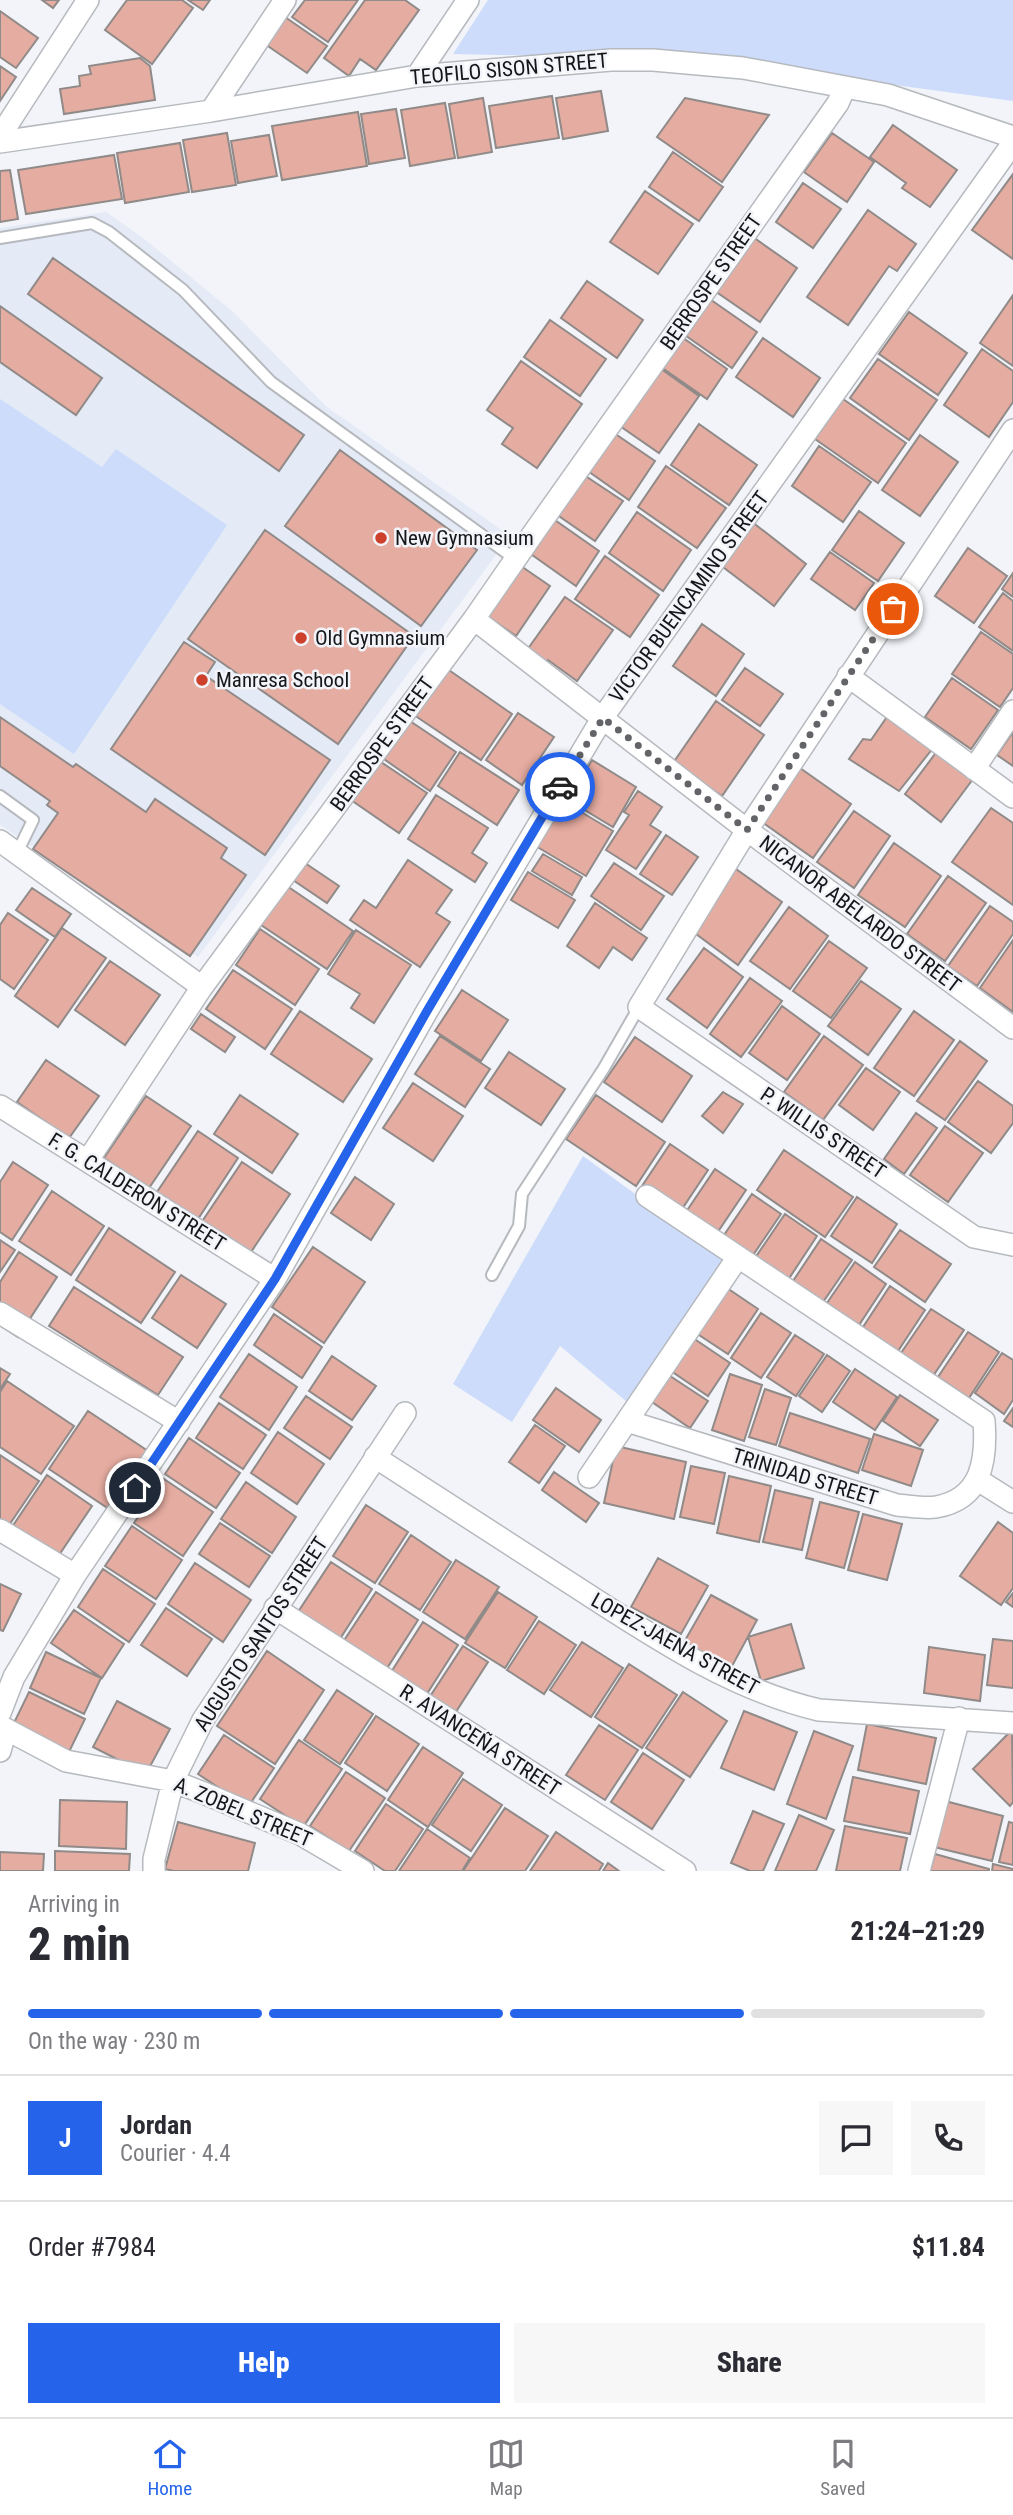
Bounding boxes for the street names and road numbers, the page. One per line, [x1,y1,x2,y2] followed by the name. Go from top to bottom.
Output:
[409,48,609,90] street label: TEOFILO SISON STREET
[655,210,767,354] street label: BERROSPE STREET
[604,487,774,707] street label: VICTOR BUENCAMINO STREET
[325,672,439,816] street label: BERROSPE STREET
[755,830,965,998] street label: NICANOR ABELARDO STREET
[756,1082,890,1184] street label: P. WILLIS STREET
[44,1128,230,1256] street label: F. G. CALDERON STREET
[729,1443,881,1511] street label: TRINIDAD STREET
[189,1532,333,1736] street label: AUGUSTO SANTOS STREET
[587,1588,763,1700] street label: LOPEZ-JAENA STREET
[395,1679,565,1801] street label: R. AVANCEÑA STREET
[170,1772,316,1852] street label: A. ZOBEL STREET

